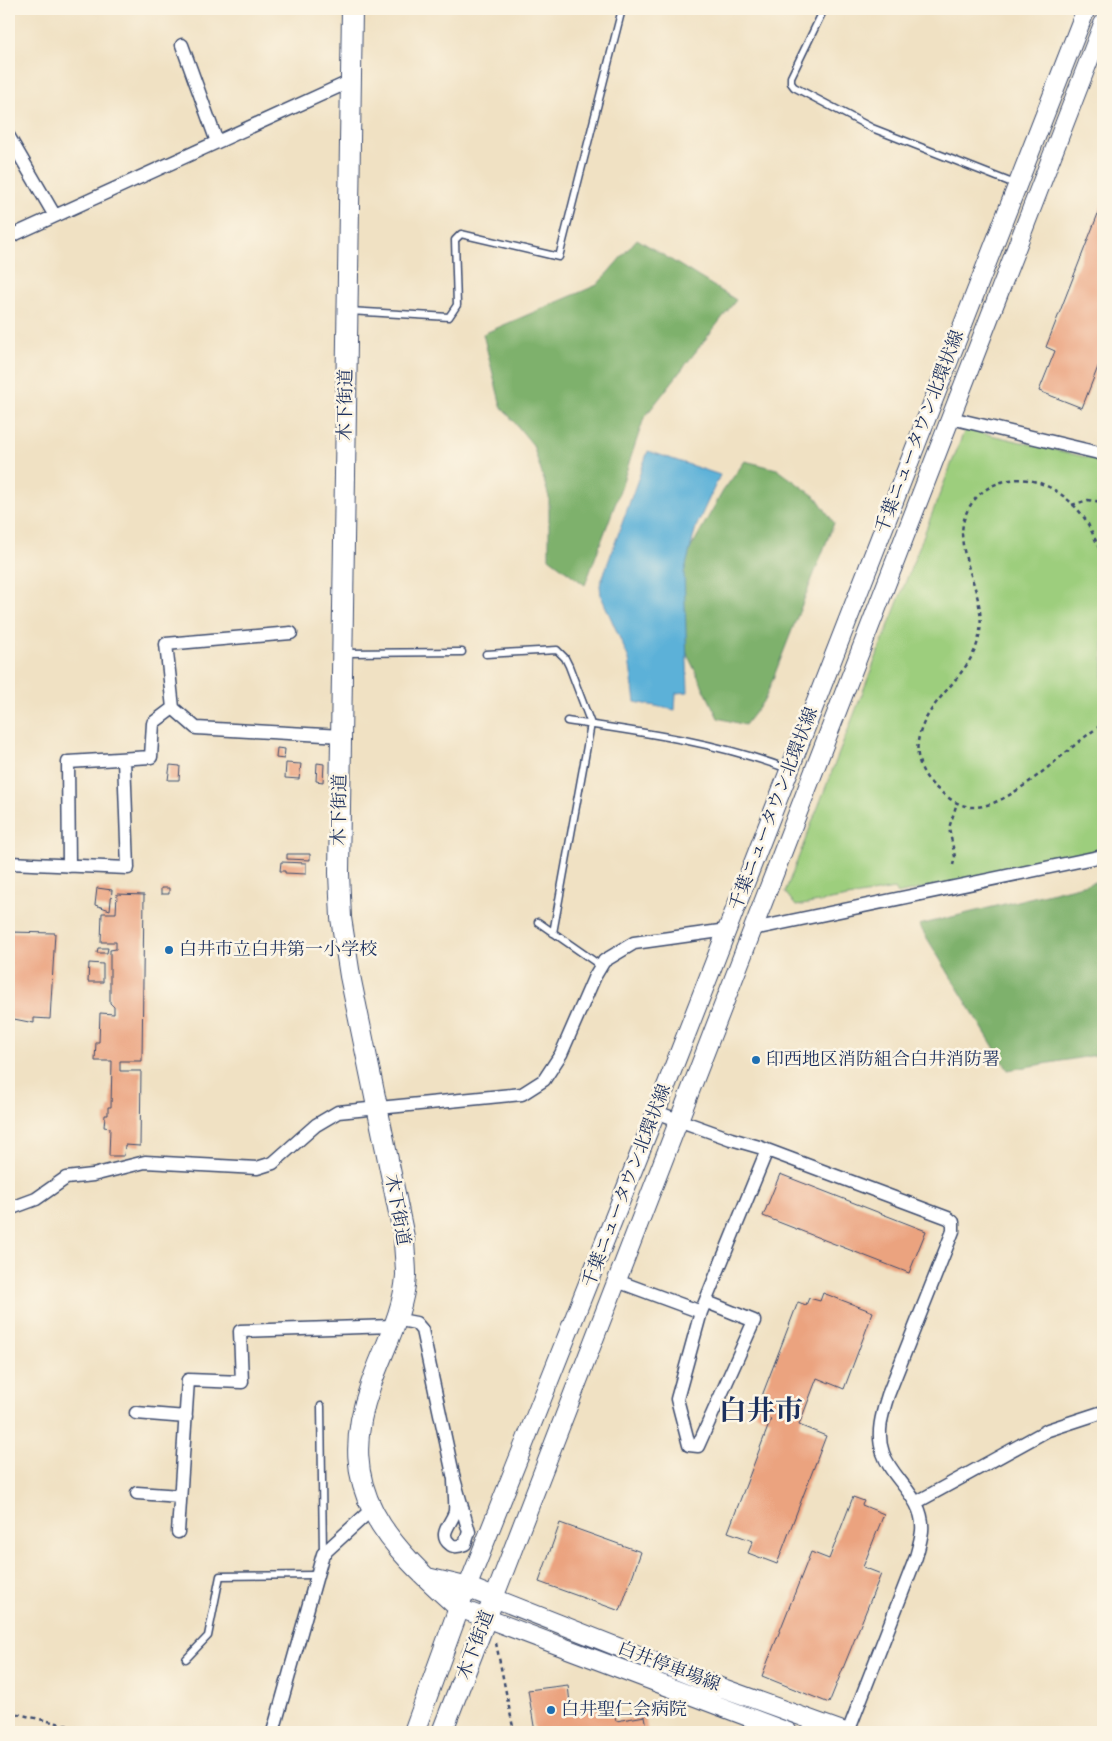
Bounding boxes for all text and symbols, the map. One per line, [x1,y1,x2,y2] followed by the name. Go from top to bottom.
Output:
[871,327,967,536] street label: 千葉ニュータウン北環状線
[334,369,356,441] street label: 木下街道
[725,704,821,913] street label: 千葉ニュータウン北環状線
[328,774,350,846] street label: 木下街道
[179,939,377,959] place label: 白井市立白井第一小学校
[163,944,175,956] marker: 白井市立白井第一小学校
[766,1049,1000,1069] place label: 印西地区消防組合白井消防署
[750,1054,762,1066] marker: 印西地区消防組合白井消防署
[578,1081,674,1290] street label: 千葉ニュータウン北環状線
[382,1173,414,1247] street label: 木下街道
[719,1396,803,1427] district label: 白井市
[453,1607,497,1682] street label: 木下街道
[615,1637,723,1695] street label: 白井停車場線
[561,1699,687,1719] place label: 白井聖仁会病院
[545,1704,557,1716] marker: 白井聖仁会病院

